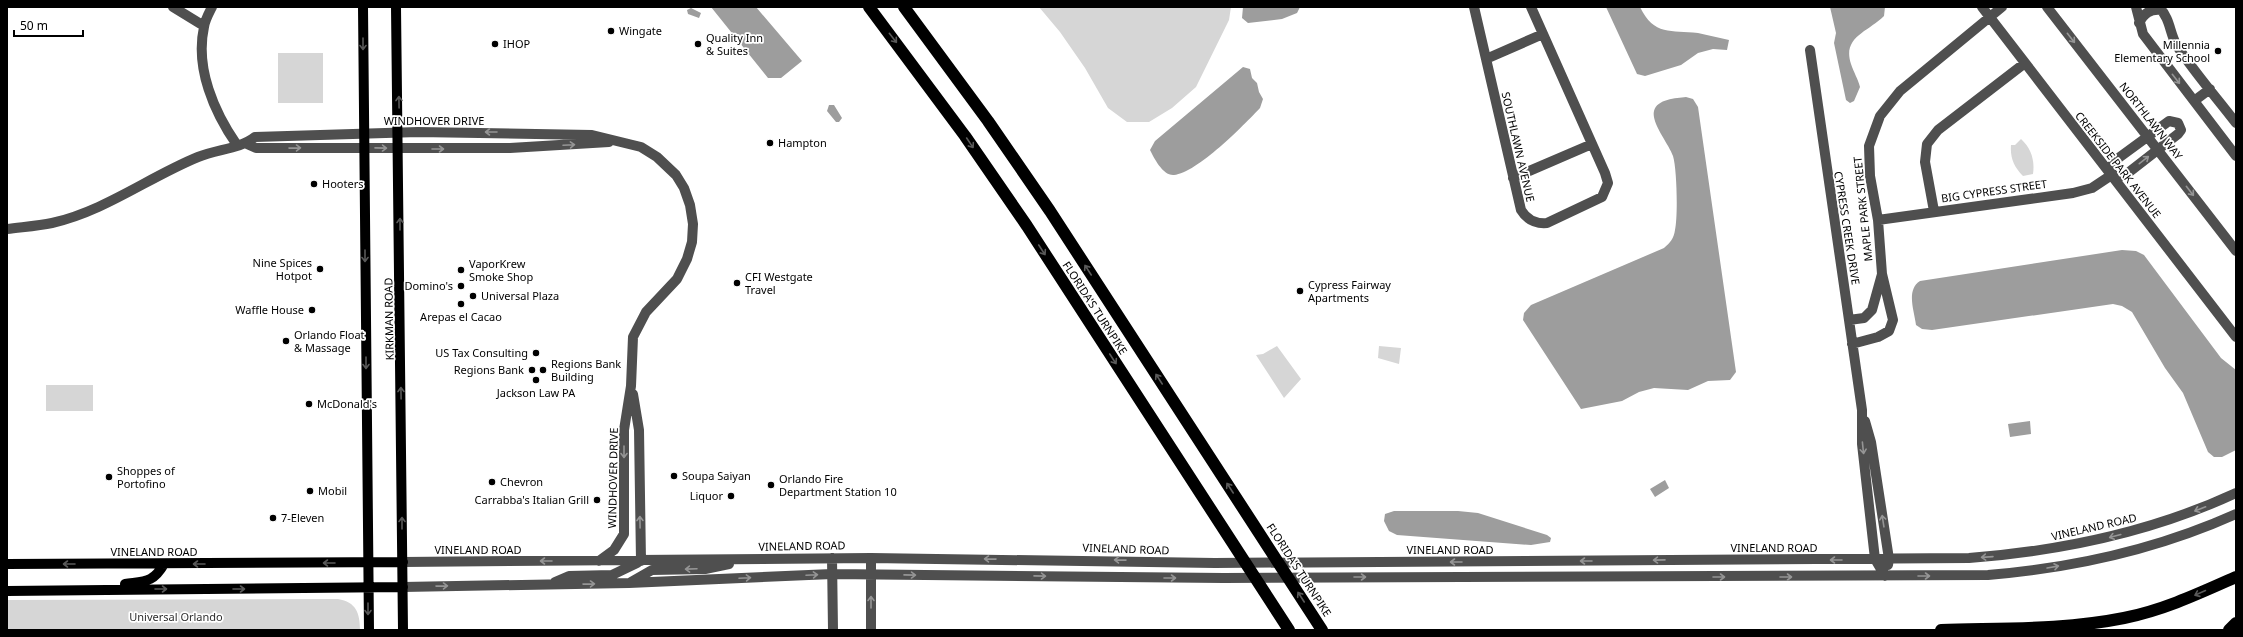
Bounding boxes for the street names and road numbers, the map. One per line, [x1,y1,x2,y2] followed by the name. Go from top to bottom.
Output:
[2116,79,2187,163] street label: NORTHLAWN WAY
[1499,90,1538,203] street label: SOUTHLAWN AVENUE
[2072,108,2165,221] street label: CREEKSIDE PARK AVENUE
[384,113,484,128] street label: WINDHOVER DRIVE
[1850,156,1875,262] street label: MAPLE PARK STREET
[1831,170,1864,286] street label: CYPRESS CREEK DRIVE
[1940,176,2048,205] street label: BIG CYPRESS STREET
[1060,258,1131,357] street label: FLORIDA'S TURNPIKE
[380,278,397,360] street label: KIRKMAN ROAD
[604,428,621,528] street label: WINDHOVER DRIVE
[2050,509,2138,544] street label: VINELAND ROAD
[1264,520,1335,619] street label: FLORIDA'S TURNPIKE
[758,537,846,554] street label: VINELAND ROAD
[1082,539,1170,558] street label: VINELAND ROAD
[1730,540,1818,555] street label: VINELAND ROAD
[434,542,522,557] street label: VINELAND ROAD
[1406,542,1494,557] street label: VINELAND ROAD
[110,544,198,559] street label: VINELAND ROAD

